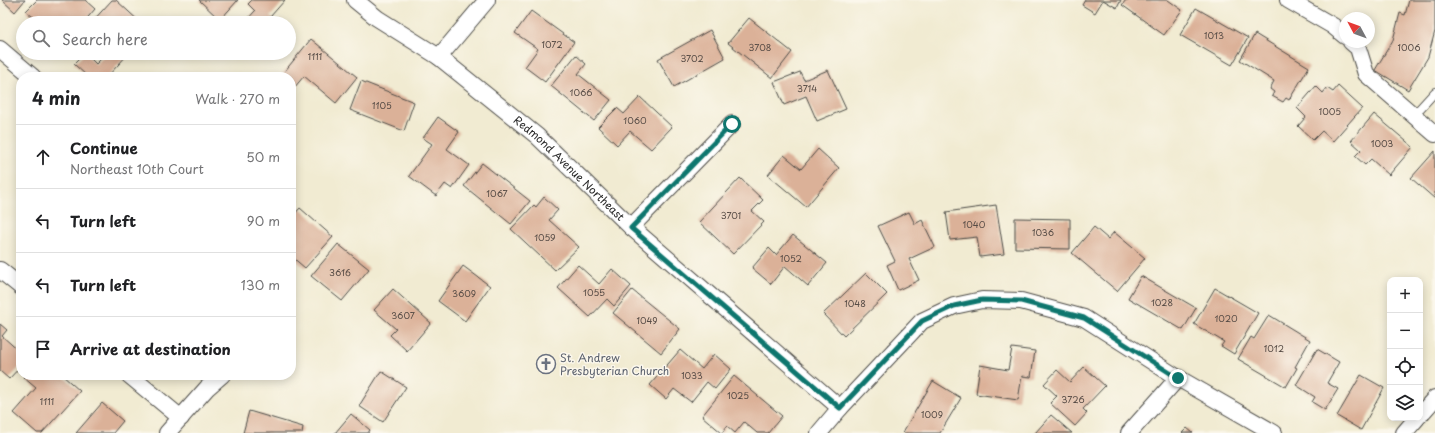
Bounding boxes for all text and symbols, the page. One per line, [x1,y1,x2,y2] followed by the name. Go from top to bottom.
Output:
[1339,12,1375,48] north arrow
[16,16,296,60] search box
[30,27,52,49] icon: search
[62,27,148,50] text: Search here
[1204,28,1224,42] house number: 1013
[541,37,563,51] house number: 1072
[749,40,771,54] house number: 3708
[1398,40,1420,54] house number: 1006
[308,49,322,63] house number: 1111
[680,51,704,65] house number: 3702
[797,81,817,95] house number: 3714
[32,85,80,111] text: 4 min
[570,85,592,99] house number: 1066
[195,89,280,108] text: Walk · 270 m
[372,98,392,112] house number: 1105
[1319,104,1341,118] house number: 1005
[510,111,629,225] street label: Redmond Avenue Northeast
[623,113,647,127] house number: 1060
[723,115,741,133] route start
[70,136,138,159] text: Continue
[1371,136,1393,150] house number: 1003
[32,146,54,168] icon: ahead
[246,147,280,166] text: 50 m
[70,159,204,178] text: Northeast 10th Court
[486,186,508,200] house number: 1067
[721,208,741,222] house number: 3701
[70,209,136,232] text: Turn left
[32,210,54,232] icon: left
[247,211,280,230] text: 90 m
[963,217,986,231] house number: 1040
[1032,225,1054,239] house number: 1036
[534,230,556,244] house number: 1059
[780,251,802,265] house number: 1052
[329,265,351,279] house number: 3616
[70,273,136,296] text: Turn left
[32,274,54,296] icon: left
[241,275,280,294] text: 130 m
[1387,277,1423,421] map controls
[1387,277,1423,313] button: +
[583,285,605,299] house number: 1055
[452,286,476,300] house number: 3609
[1151,295,1173,309] house number: 1028
[844,296,866,310] house number: 1048
[391,308,415,322] house number: 3607
[1214,311,1238,325] house number: 1020
[636,313,658,327] house number: 1049
[1387,313,1423,349] button: −
[70,337,231,360] text: Arrive at destination
[32,338,54,360] icon: arrive
[1264,341,1284,355] house number: 1012
[560,349,669,379] place label: St. Andrew Presbyterian Church
[1387,349,1423,385] button: locate
[535,353,557,375] church icon: St. Andrew Presbyterian Church
[681,368,703,382] house number: 1033
[1169,369,1187,387] route end
[1387,385,1423,421] button: layers
[727,388,749,402] house number: 1025
[1061,392,1085,406] house number: 3726
[40,394,54,408] house number: 1111
[921,407,943,421] house number: 1009

